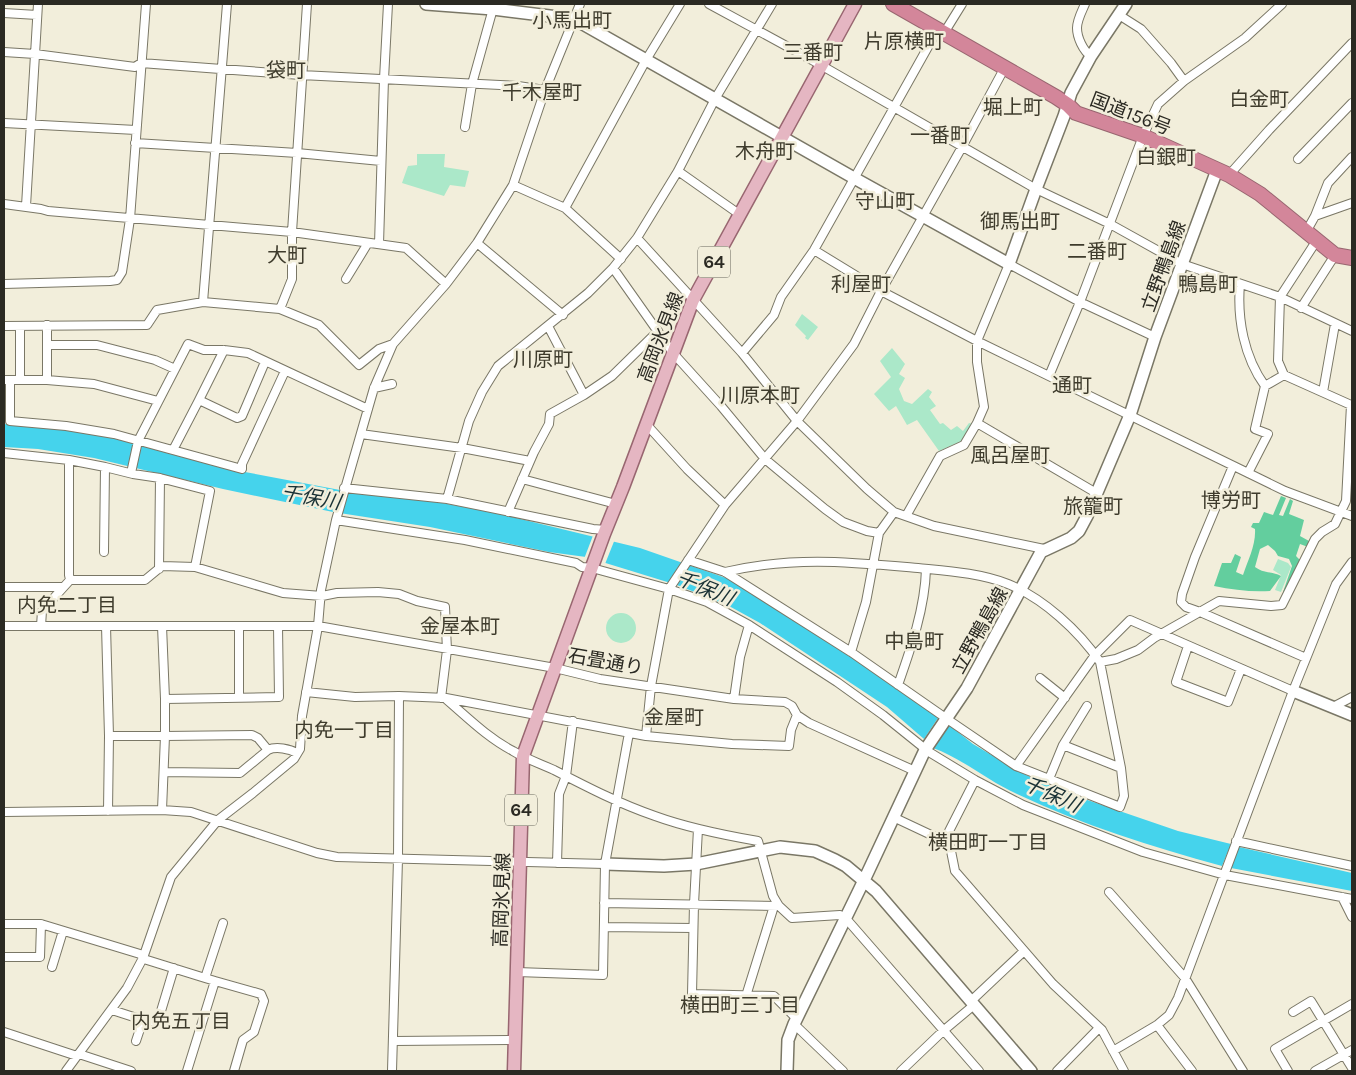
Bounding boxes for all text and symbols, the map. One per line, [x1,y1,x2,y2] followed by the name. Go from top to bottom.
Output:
[532,9,612,32] district label: 小馬出町
[864,30,944,53] district label: 片原横町
[783,41,843,64] district label: 三番町
[266,59,306,82] district label: 袋町
[502,81,582,104] district label: 千木屋町
[1087,88,1174,139] street label: 国道156号
[1229,88,1289,111] district label: 白金町
[983,96,1043,119] district label: 堀上町
[910,124,970,147] district label: 一番町
[735,140,795,163] district label: 木舟町
[1136,146,1196,169] district label: 白銀町
[855,190,915,213] district label: 守山町
[980,210,1060,233] district label: 御馬出町
[1137,218,1191,315] street label: 立野鴨島線
[1067,240,1127,263] district label: 二番町
[267,244,307,267] district label: 大町
[698,246,730,278] road number: 64
[831,273,891,296] district label: 利屋町
[1178,273,1238,296] district label: 鴨島町
[634,289,688,386] street label: 高岡氷見線
[513,348,573,371] district label: 川原町
[1052,374,1092,397] district label: 通町
[720,384,800,407] district label: 川原本町
[970,444,1050,467] district label: 風呂屋町
[279,481,344,514] water label: 千保川
[1201,489,1261,512] district label: 博労町
[1063,495,1123,518] district label: 旅籠町
[673,567,739,611] water label: 千保川
[947,584,1013,677] street label: 立野鴨島線
[17,594,117,617] district label: 内免二丁目
[420,615,500,638] district label: 金屋本町
[884,630,944,653] district label: 中島町
[566,645,645,679] street label: 石畳通り
[644,706,704,729] district label: 金屋町
[294,719,394,742] district label: 内免一丁目
[1020,772,1086,818] water label: 千保川
[505,794,537,826] road number: 64
[928,831,1048,854] district label: 横田町一丁目
[489,852,515,948] street label: 高岡氷見線
[680,994,800,1017] district label: 横田町三丁目
[131,1010,231,1033] district label: 内免五丁目

